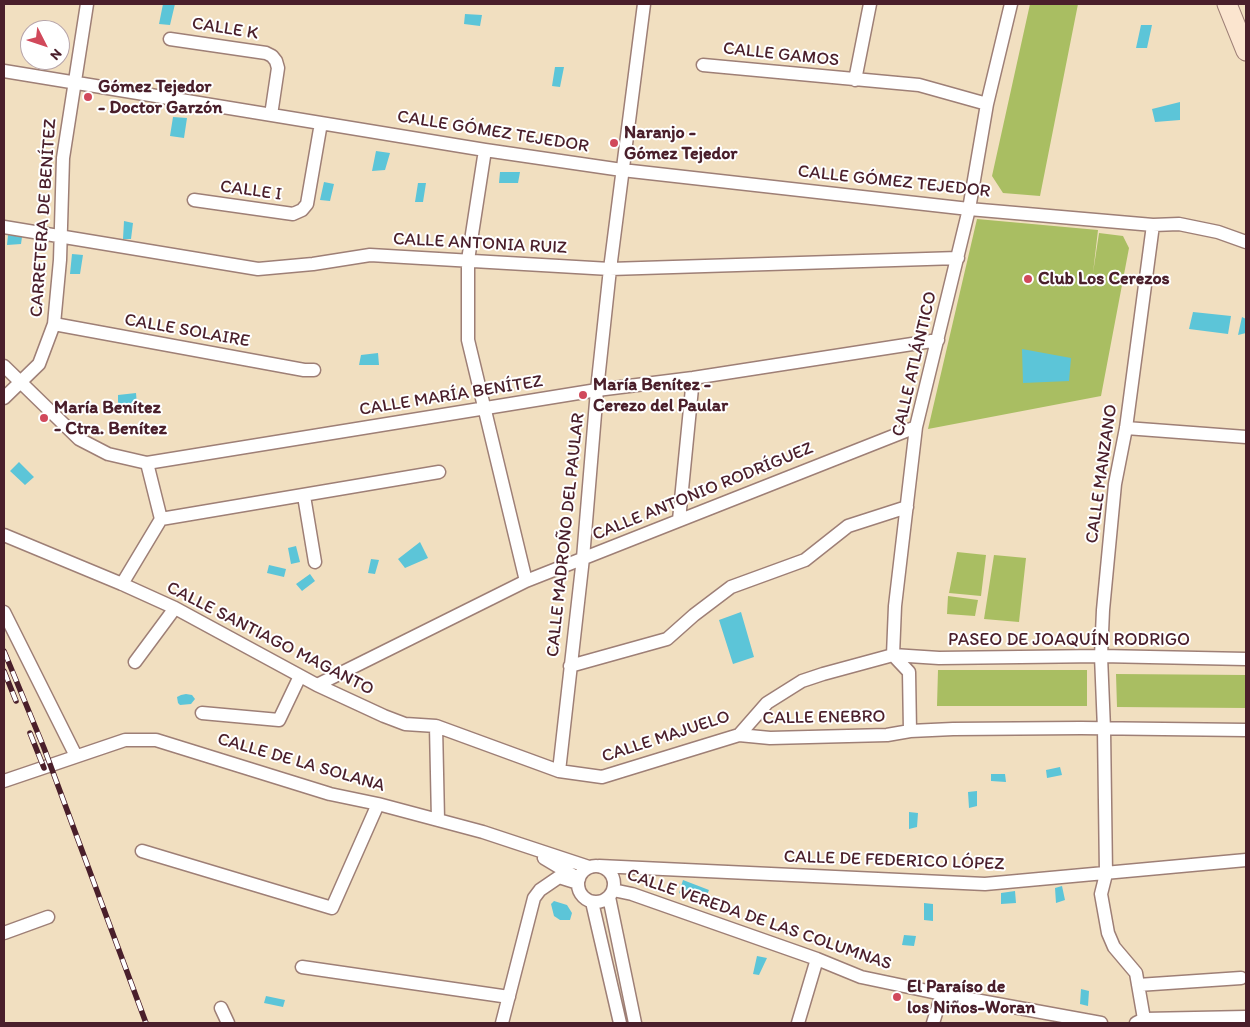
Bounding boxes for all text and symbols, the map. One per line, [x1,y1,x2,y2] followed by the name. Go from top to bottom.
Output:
[190,13,260,45] street label: CALLE K
[20,20,70,70] north arrow
[722,38,840,72] street label: CALLE GAMOS
[46,45,65,64] text: N
[98,76,222,118] place label: Gómez Tejedor - Doctor Garzón
[82,91,94,103] marker: Gómez Tejedor - Doctor Garzón
[396,106,590,158] street label: CALLE GÓMEZ TEJEDOR
[26,118,62,318] street label: CARRETERA DE BENÍTEZ
[624,122,737,164] place label: Naranjo - Gómez Tejedor
[608,137,620,149] marker: Naranjo - Gómez Tejedor
[796,161,992,203] street label: CALLE GÓMEZ TEJEDOR
[219,176,283,206] street label: CALLE I
[392,229,568,259] street label: CALLE ANTONIA RUIZ
[1038,268,1170,290] place label: Club Los Cerezos
[1022,273,1034,285] marker: Club Los Cerezos
[888,289,942,439] street label: CALLE ATLÁNTICO
[123,309,251,353] street label: CALLE SOLAIRE
[358,371,544,421] street label: CALLE MARÍA BENÍTEZ
[593,374,728,416] place label: María Benítez - Cerezo del Paular
[577,389,589,401] marker: María Benítez - Cerezo del Paular
[54,397,167,439] place label: María Benítez - Ctra. Benítez
[1082,403,1122,545] street label: CALLE MANZANO
[38,412,50,424] marker: María Benítez - Ctra. Benítez
[542,412,590,658] street label: CALLE MADROÑO DEL PAULAR
[590,438,816,546] street label: CALLE ANTONIO RODRÍGUEZ
[163,577,377,701] street label: CALLE SANTIAGO MAGANTO
[948,629,1190,651] street label: PASEO DE JOAQUÍN RODRIGO
[599,706,733,768] street label: CALLE MAJUELO
[762,706,886,730] street label: CALLE ENEBRO
[215,729,387,797] street label: CALLE DE LA SOLANA
[783,846,1005,876] street label: CALLE DE FEDERICO LÓPEZ
[624,864,894,976] street label: CALLE VEREDA DE LAS COLUMNAS
[907,976,1036,1019] place label: El Paraíso de los Niños-Woran
[891,991,903,1003] marker: El Paraíso de los Niños-Woran

